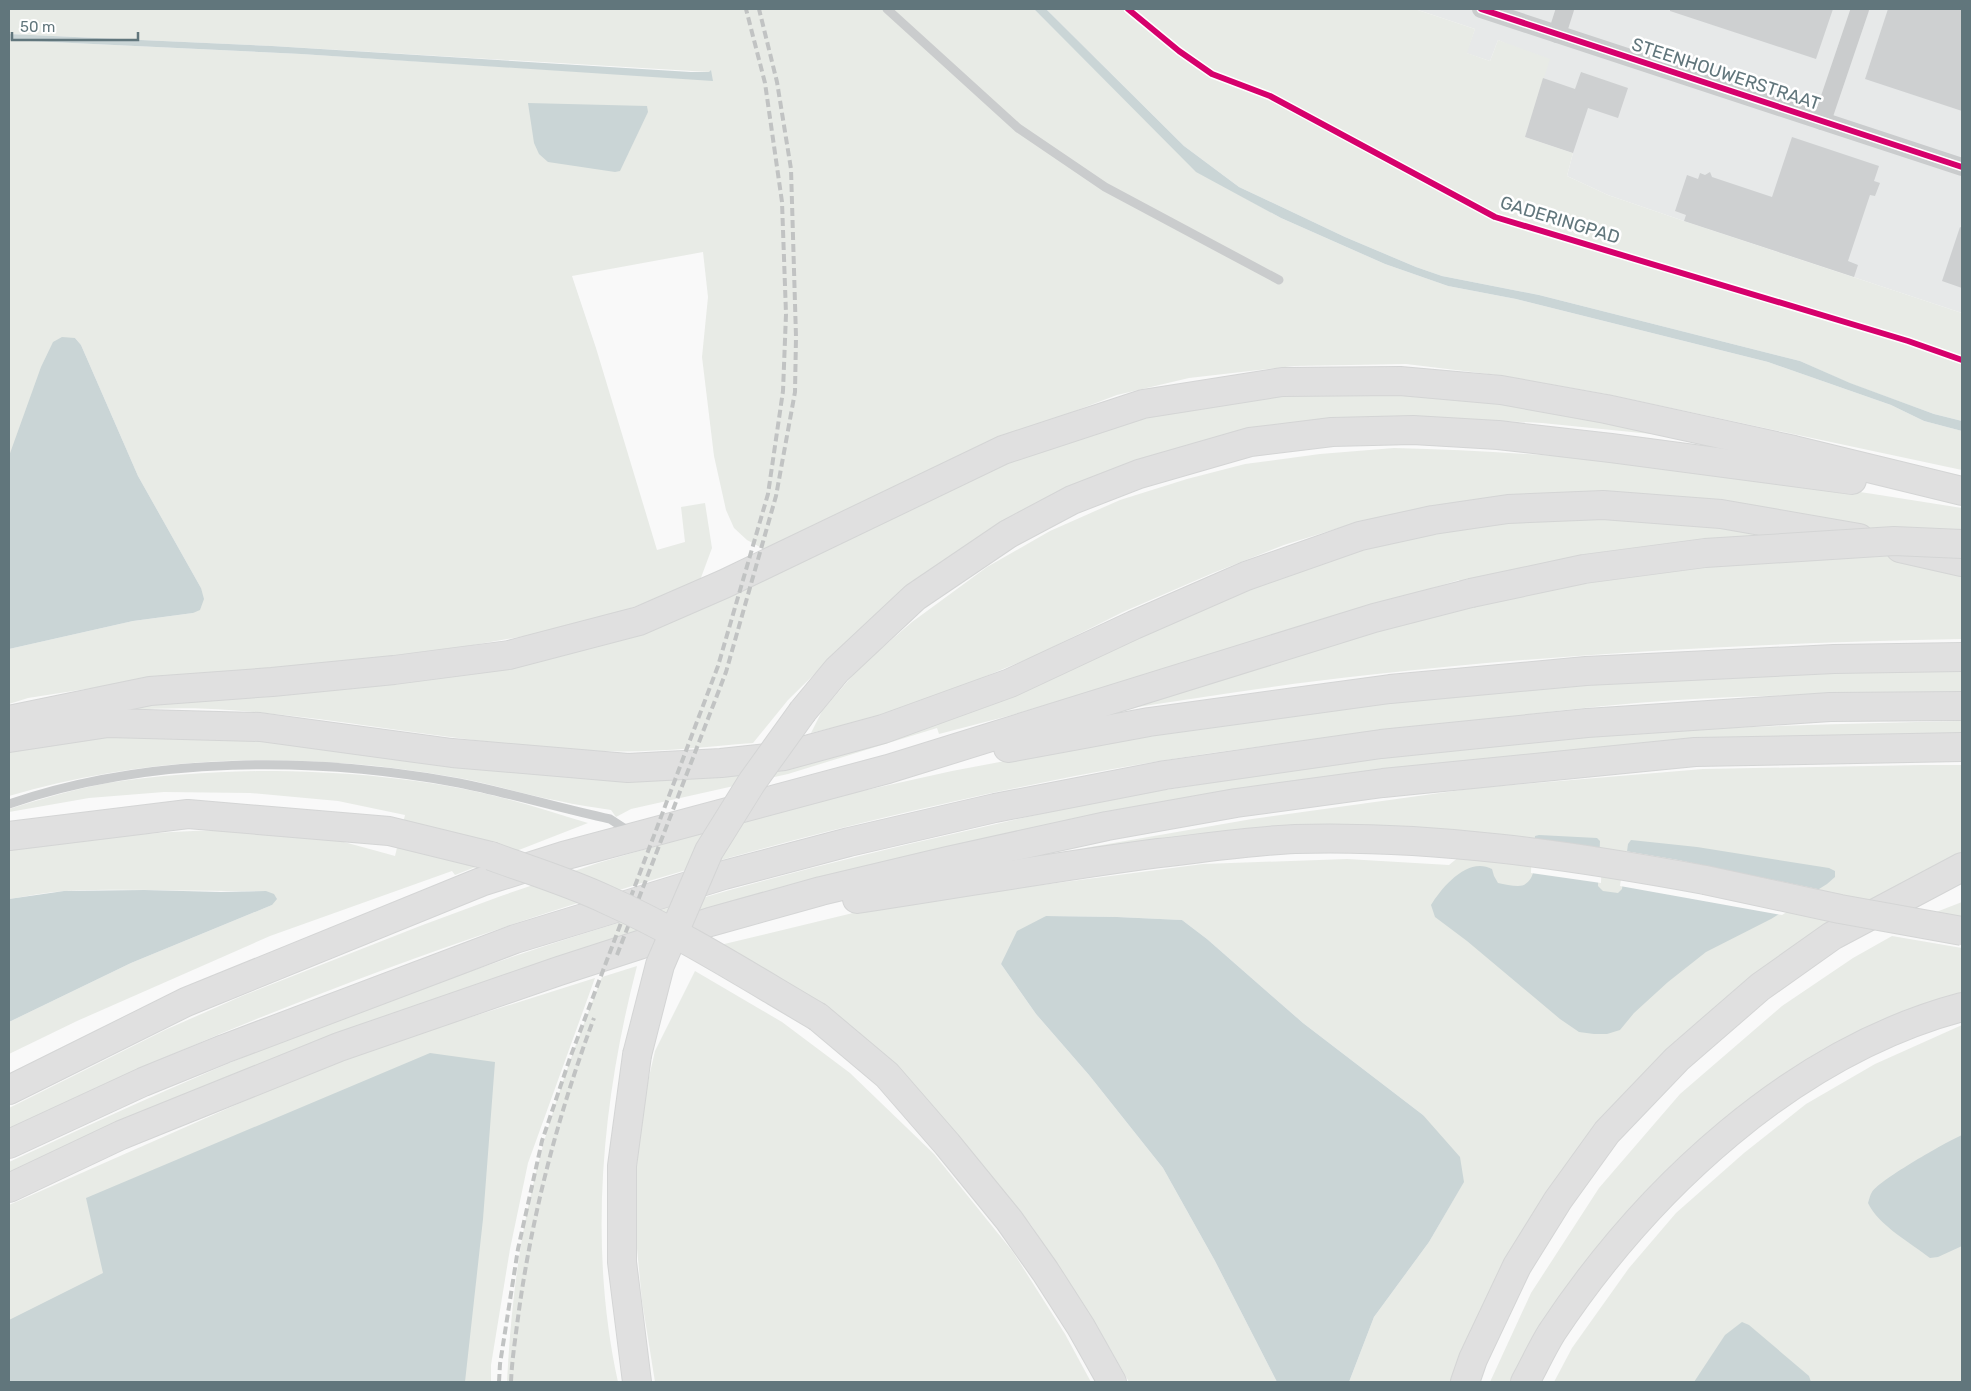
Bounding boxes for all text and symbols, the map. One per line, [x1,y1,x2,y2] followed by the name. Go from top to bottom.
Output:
[12,10,139,42] scale bar
[20,18,55,36] text: 50 m
[1629,33,1823,115] street label: STEENHOUWERSTRAAT
[1497,191,1623,249] street label: GADERINGPAD

